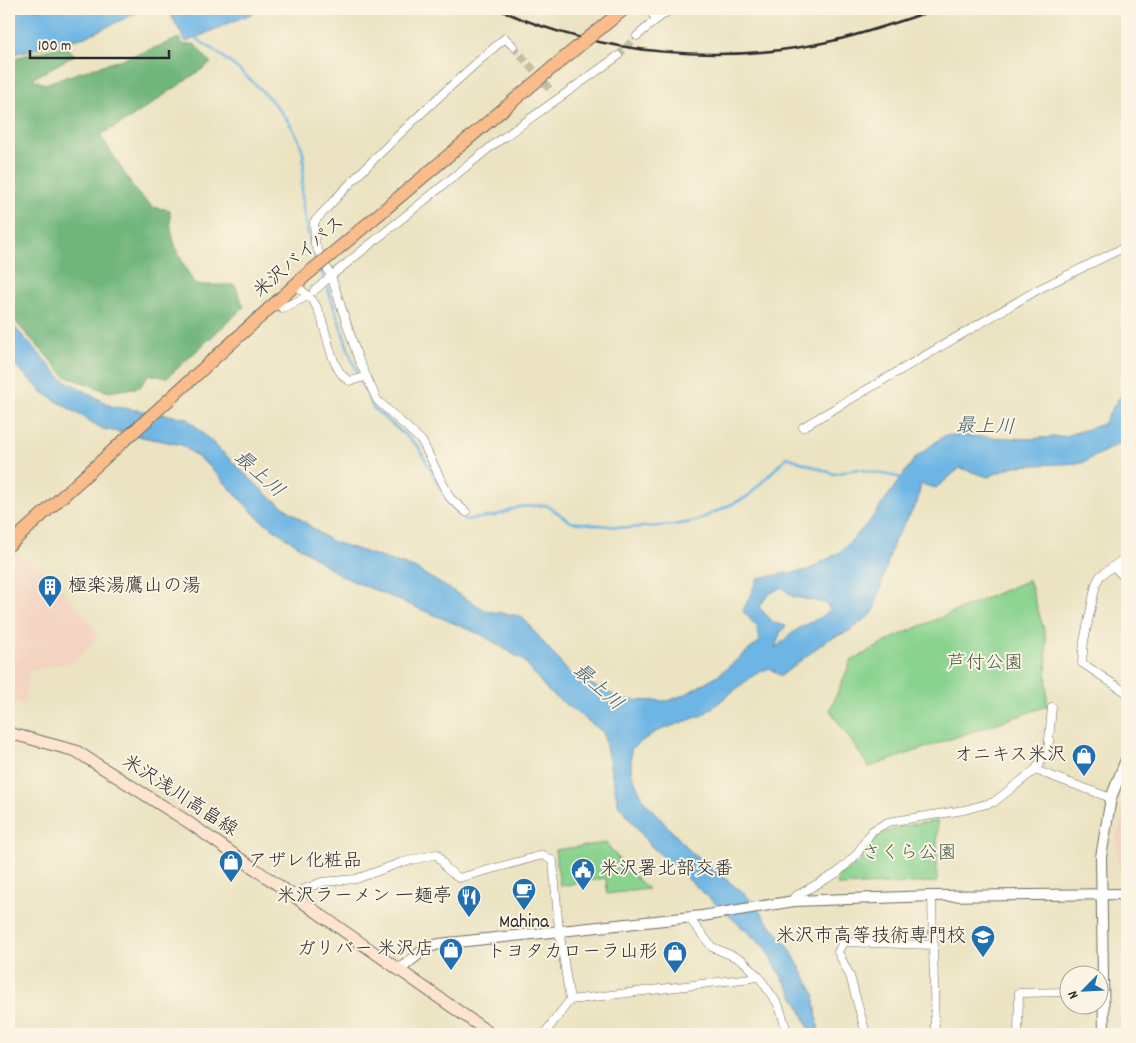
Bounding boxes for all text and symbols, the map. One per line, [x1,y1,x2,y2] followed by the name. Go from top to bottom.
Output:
[30,28,169,60] scale bar
[38,36,71,58] text: 100 m
[248,211,352,305] street label: 米沢バイパス
[955,413,1015,443] water label: 最上川
[226,445,290,505] water label: 最上川
[37,574,63,608] building icon: 極楽湯鷹山の湯
[68,574,201,601] place label: 極楽湯鷹山の湯
[947,651,1023,678] park label: 芦付公園
[565,658,629,718] water label: 最上川
[954,743,1066,770] place label: オニキス米沢
[1071,743,1097,777] shop icon: オニキス米沢
[116,749,242,845] street label: 米沢浅川高畠線
[861,841,957,868] park label: さくら公園
[218,849,244,883] shop icon: アザレ化粧品
[248,849,362,876] place label: アザレ化粧品
[570,857,596,891] public building icon: 米沢署北部交番
[600,857,733,884] place label: 米沢署北部交番
[511,877,537,911] cafe icon: Mahina
[277,884,452,911] place label: 米沢ラーメン 一麺亭
[456,884,482,918] restaurant icon: 米沢ラーメン 一麺亭
[499,910,550,937] place label: Mahina
[776,924,966,951] place label: 米沢市高等技術専門校
[970,924,996,958] school or university icon: 米沢市高等技術専門校
[297,937,434,964] place label: ガリバー 米沢店
[438,937,464,971] shop icon: ガリバー 米沢店
[487,940,658,967] place label: トヨタカローラ山形
[662,940,688,974] shop icon: トヨタカローラ山形
[1058,966,1108,1016] north arrow
[1063,987,1084,1002] text: N

